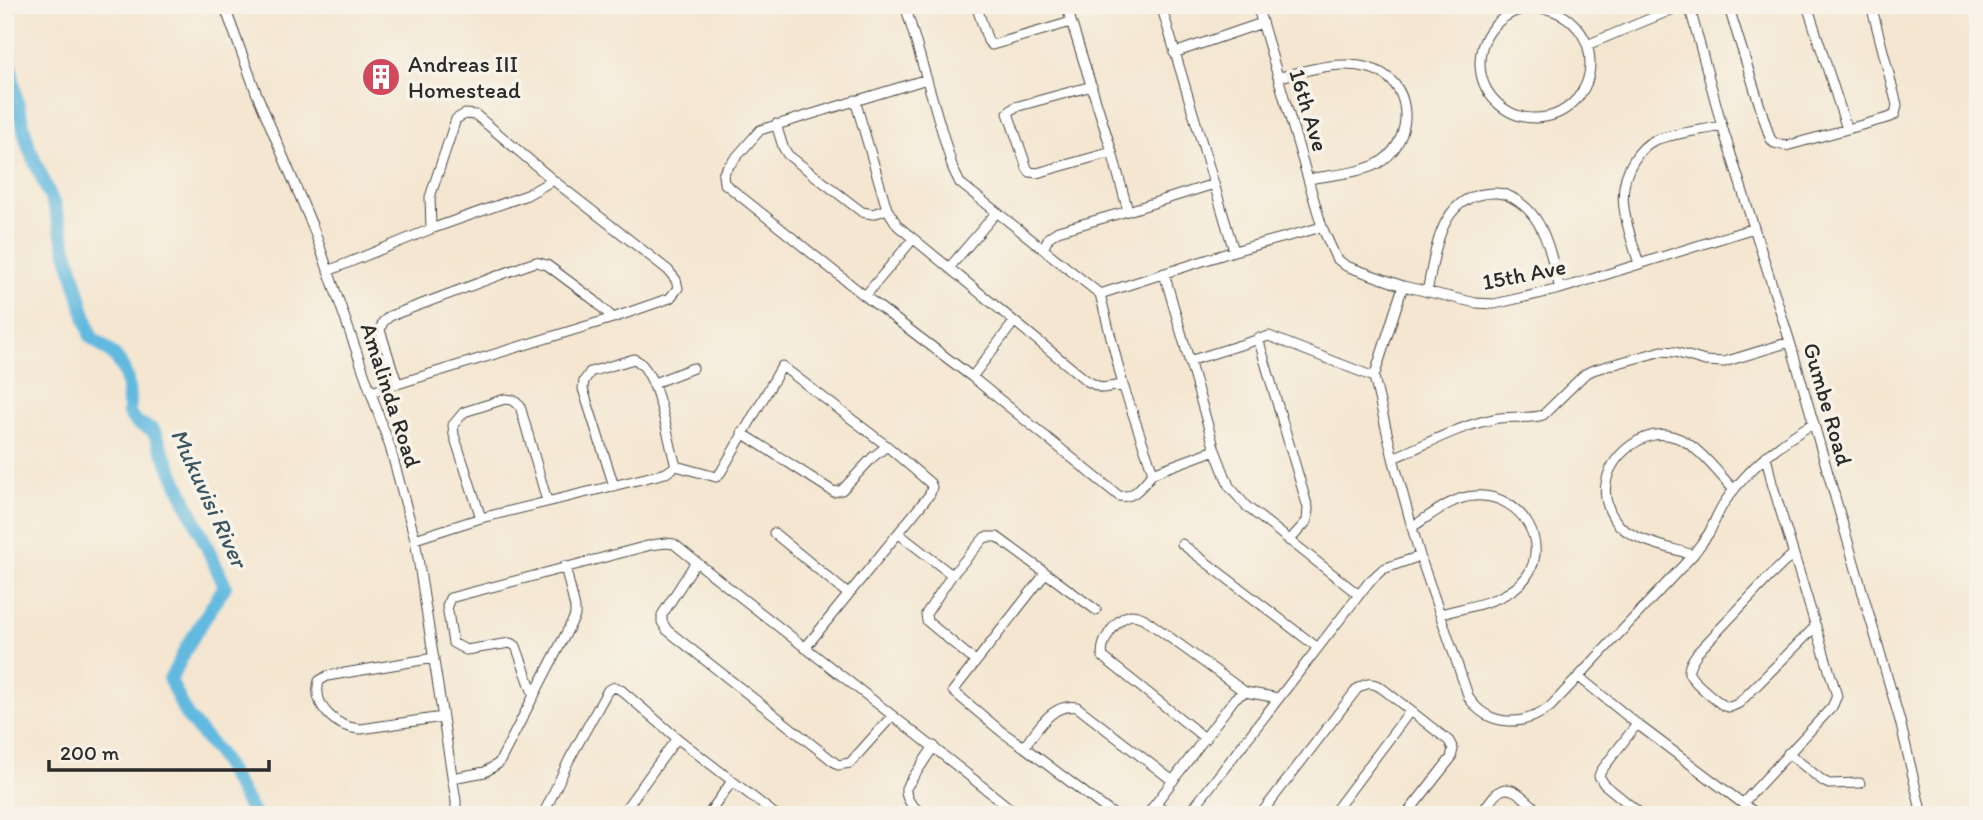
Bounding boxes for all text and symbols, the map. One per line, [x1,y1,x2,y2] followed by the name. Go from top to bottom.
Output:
[408,50,521,104] place label: Andreas III Homestead
[360,56,402,98] building icon: Andreas III Homestead
[1283,65,1335,155] street label: 16th Ave
[1480,252,1568,296] street label: 15th Ave
[354,319,428,471] street label: Amalinda Road
[1797,339,1859,469] street label: Gumbe Road
[165,424,255,574] water label: Mukuvisi River
[49,729,270,773] scale bar
[60,740,120,765] text: 200 m

